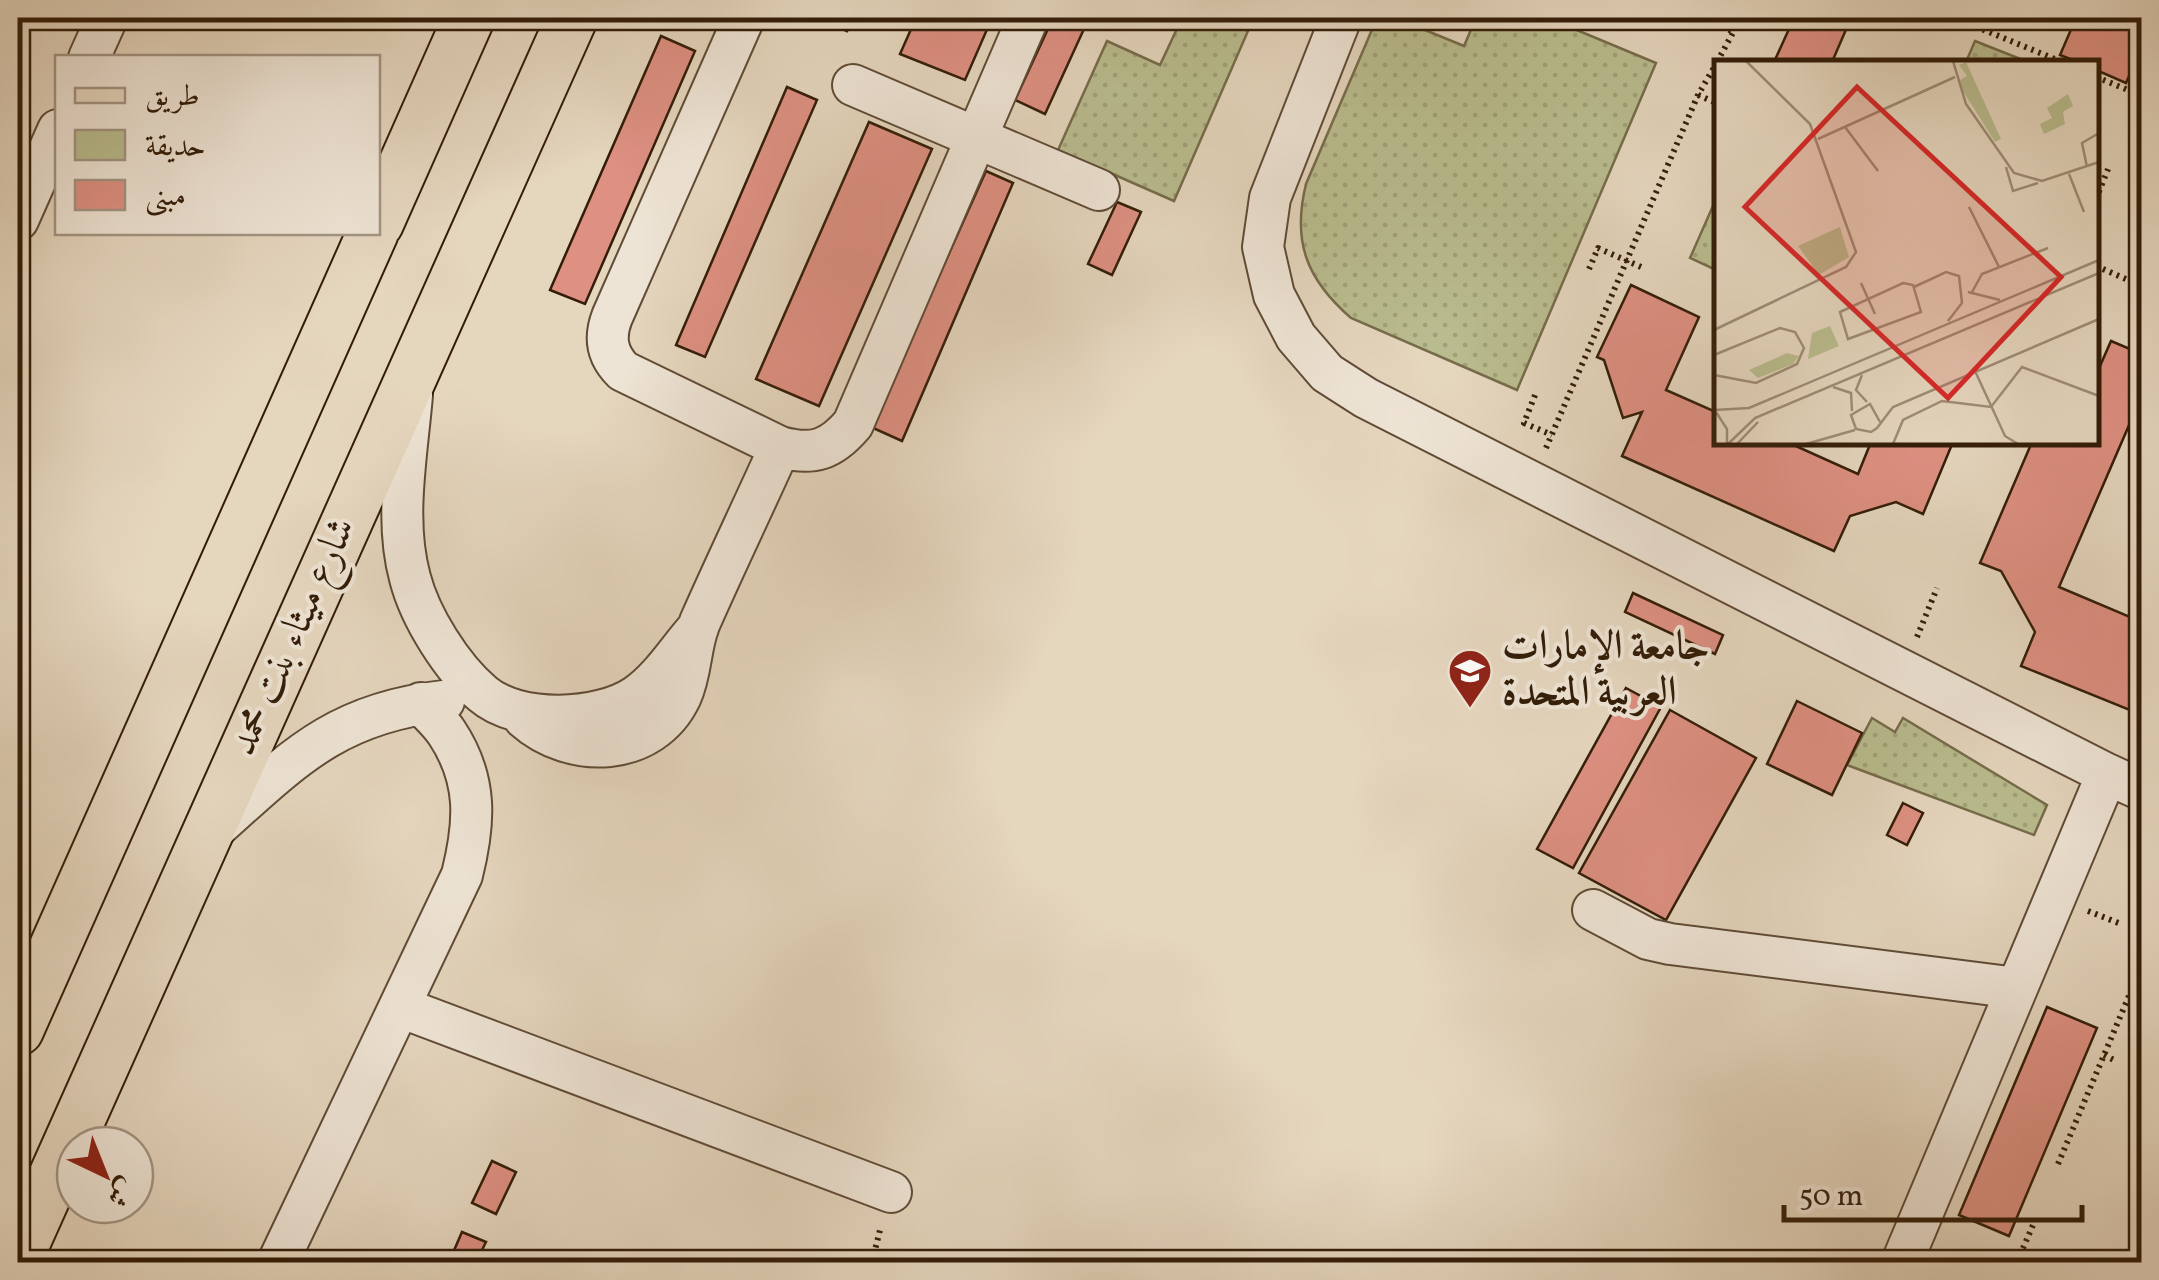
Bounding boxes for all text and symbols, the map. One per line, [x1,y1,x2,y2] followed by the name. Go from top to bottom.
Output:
[55,55,380,235] legend
[1714,60,2099,445] inset map
[145,76,200,118] text: طريق
[145,126,206,168] text: حديقة
[145,176,186,218] text: مبنى
[216,509,373,766] street label: شارع ميثاء بنت محمد
[1502,620,1710,722] place label: جامعة الإمارات العربية المتحدة
[1447,648,1493,709] school or university icon: جامعة الإمارات العربية المتحدة
[55,1125,155,1225] north arrow
[1784,1160,2082,1222] scale bar
[97,1168,144,1215] text: ش
[1799,1176,1863,1218] text: 50 m

